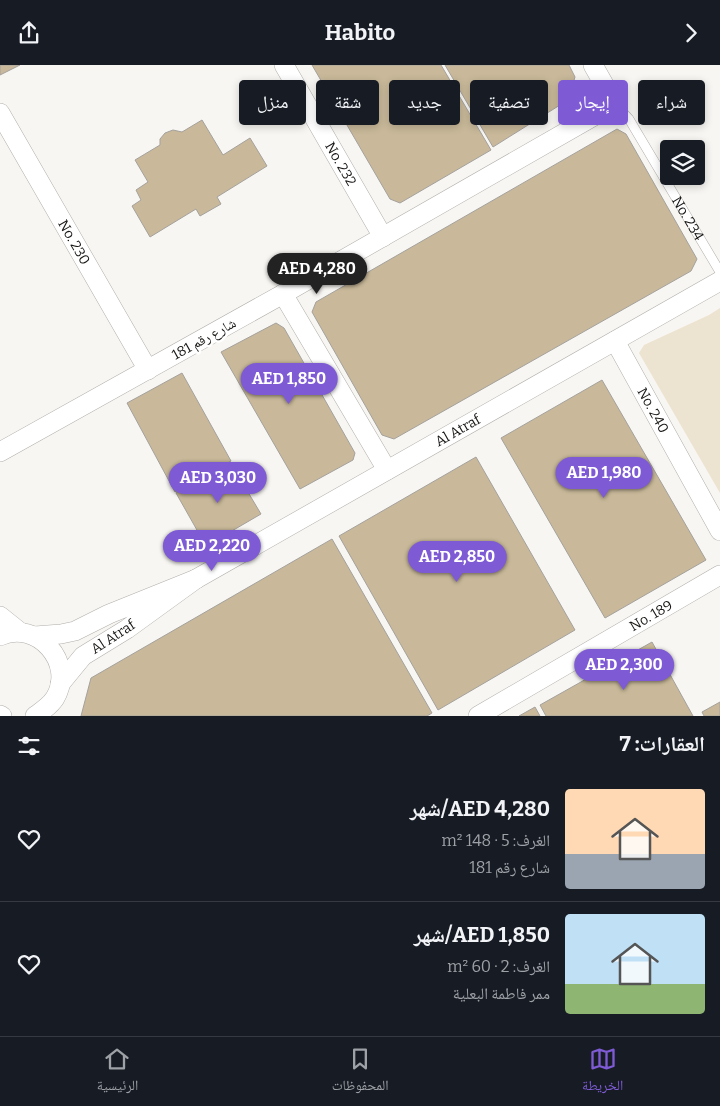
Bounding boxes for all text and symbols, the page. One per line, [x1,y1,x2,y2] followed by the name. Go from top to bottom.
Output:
[15,19,43,47] icon: share
[325,19,395,46] text: Habito
[677,19,705,47] icon: forward
[239,80,306,125] chip: منزل
[316,80,379,125] chip: شقة
[389,80,460,125] chip: جديد
[470,80,548,125] chip: تصفية
[558,80,628,125] chip: إيجار
[638,80,705,125] chip: شراء
[322,139,360,189] street label: No. 232
[660,140,705,185] map controls
[660,140,705,185] button: layers
[668,193,708,243] street label: No. 234
[55,217,94,268] street label: No. 230
[260,253,374,295] pin: AED 4,280
[278,259,356,278] text: AED 4,280
[169,314,240,364] street label: شارع رقم 181
[232,363,346,405] pin: AED 1,850
[252,369,326,388] text: AED 1,850
[634,384,673,436] street label: No. 240
[432,410,484,450] street label: Al Atraf
[547,457,661,499] pin: AED 1,980
[161,461,275,504] pin: AED 3,030
[567,463,641,482] text: AED 1,980
[180,468,256,487] text: AED 3,030
[155,529,269,572] pin: AED 2,220
[174,536,250,555] text: AED 2,220
[400,541,514,583] pin: AED 2,850
[419,547,495,566] text: AED 2,850
[626,596,675,634] street label: No. 189
[88,616,139,658] street label: Al Atraf
[567,649,681,691] pin: AED 2,300
[585,655,663,674] text: AED 2,300
[620,731,705,757] text: العقارات: 7
[15,732,43,760] icon: filters
[410,796,550,822] text: AED 4,280/شهر
[605,809,665,869] icon: home
[15,825,43,853] icon: heart
[442,831,550,850] text: الغرف: 5 · 148 m²
[469,858,550,877] text: شارع رقم 181
[414,922,550,948] text: AED 1,850/شهر
[605,934,665,994] icon: home
[15,950,43,978] icon: heart
[447,957,550,976] text: الغرف: 2 · 60 m²
[453,984,550,1003] text: ممر فاطمة البعلية
[97,1045,138,1099] tab: الرئيسية
[332,1045,389,1099] tab: المحفوظات
[582,1045,623,1099] tab: الخريطة

